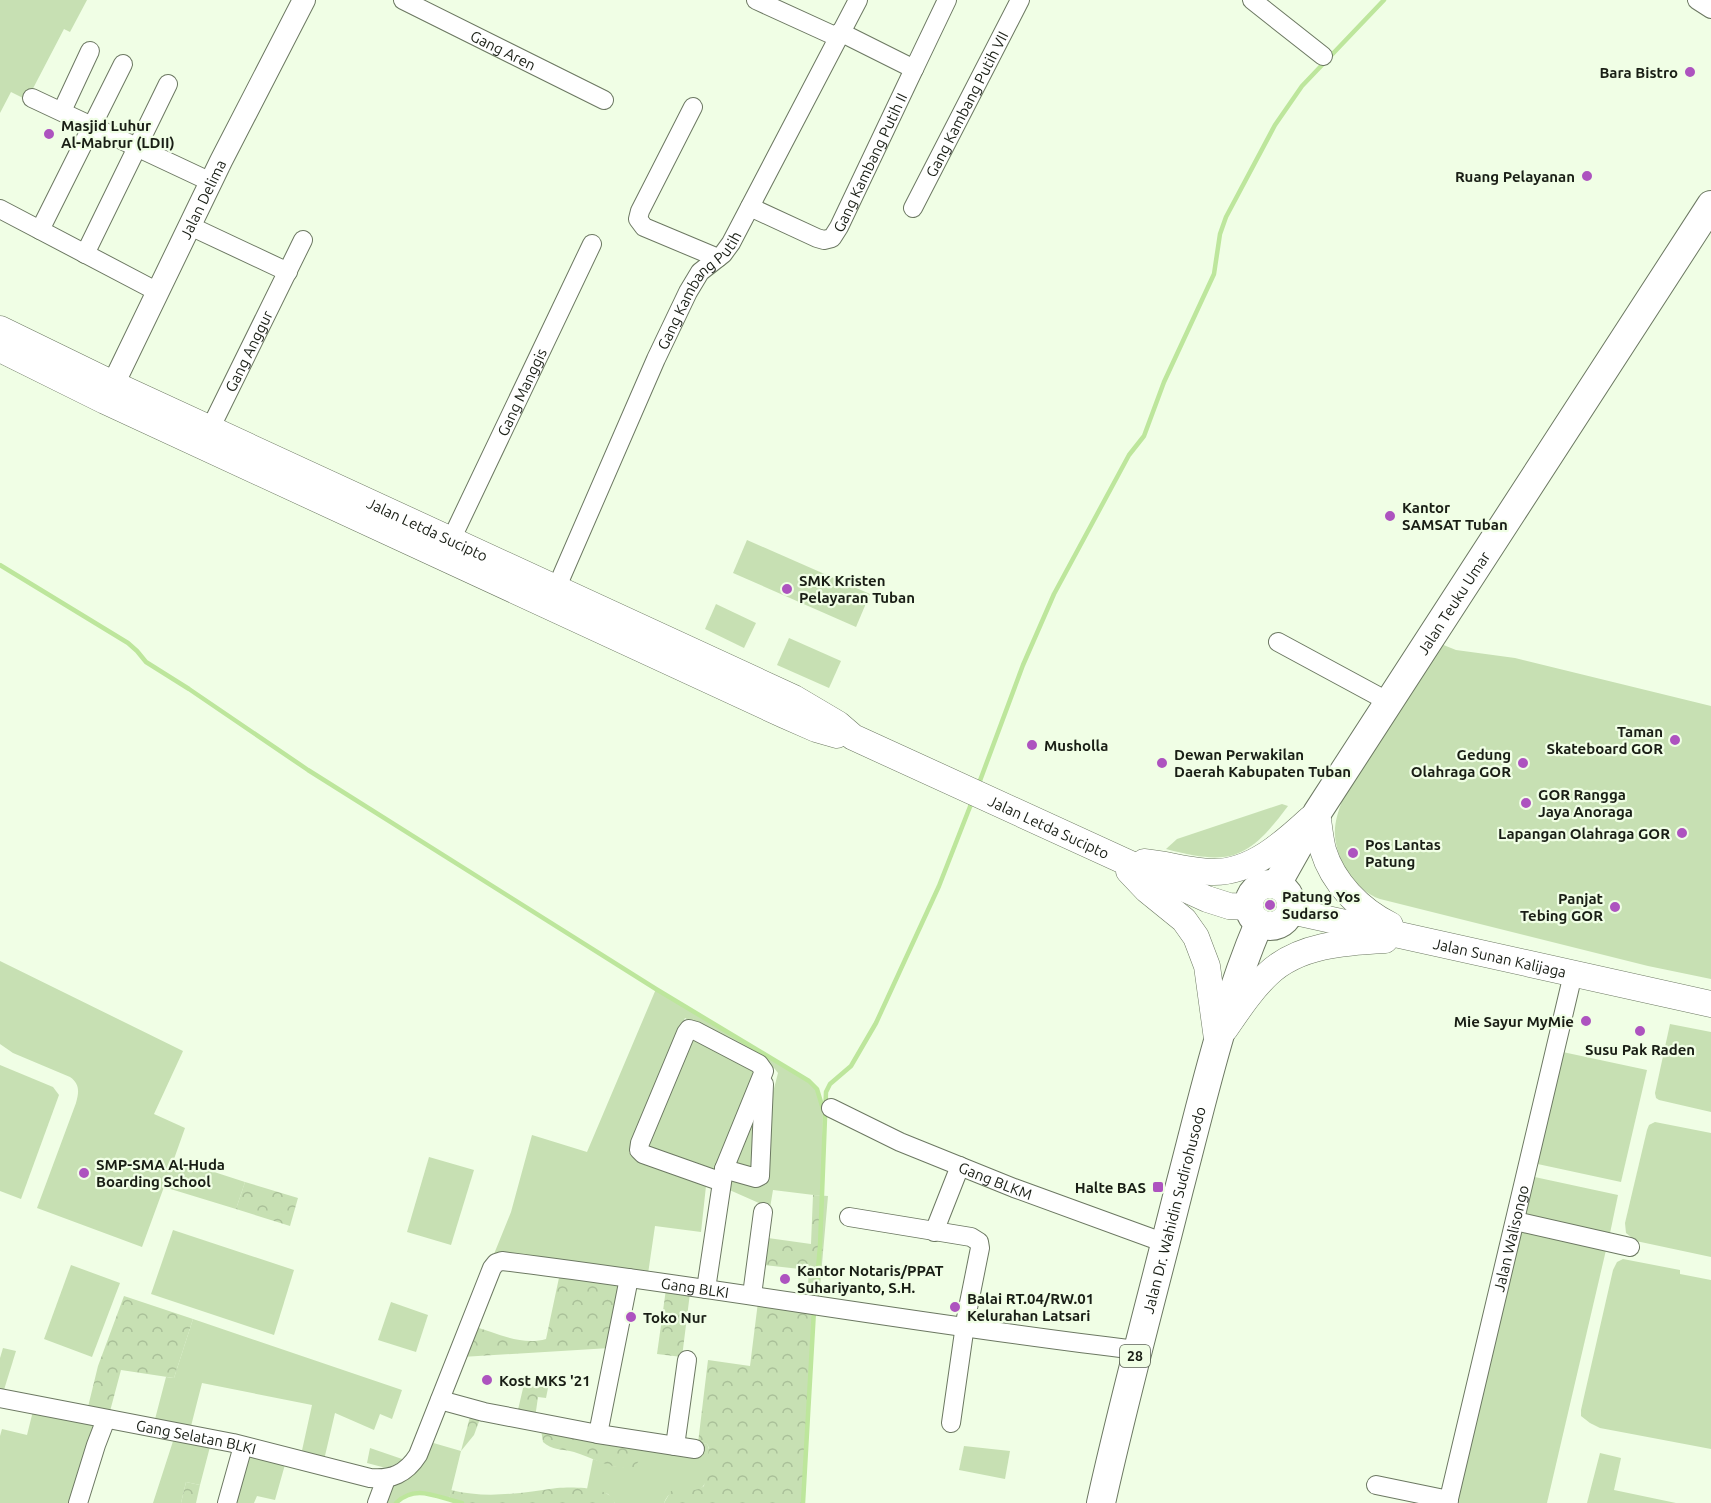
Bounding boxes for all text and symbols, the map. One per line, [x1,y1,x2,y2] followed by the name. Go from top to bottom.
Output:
[468,27,539,73] street label: Gang Aren
[922,28,1011,180] street label: Gang Kambang Putih VII
[1599,64,1678,81] place label: Bara Bistro
[1683,65,1697,79] marker: Bara Bistro
[829,90,910,235] street label: Gang Kambang Putih II
[61,117,175,151] place label: Masjid Luhur Al-Mabrur (LDII)
[42,127,56,141] marker: Masjid Luhur Al-Mabrur (LDII)
[176,157,229,242] street label: Jalan Delima
[1455,168,1575,185] place label: Ruang Pelayanan
[1580,169,1594,183] marker: Ruang Pelayanan
[653,228,744,352] street label: Gang Kambang Putih
[221,307,276,394] street label: Gang Anggur
[493,345,550,439] street label: Gang Manggis
[364,494,491,564] street label: Jalan Letda Sucipto
[1402,499,1508,533] place label: Kantor SAMSAT Tuban
[1383,509,1397,523] marker: Kantor SAMSAT Tuban
[1414,548,1493,658] street label: Jalan Teuku Umar
[799,572,915,606] place label: SMK Kristen Pelayaran Tuban
[780,582,794,596] marker: SMK Kristen Pelayaran Tuban
[1546,723,1663,757] place label: Taman Skateboard GOR
[1668,733,1682,747] marker: Taman Skateboard GOR
[1044,737,1108,754] place label: Musholla
[1025,738,1039,752] marker: Musholla
[1174,746,1351,780] place label: Dewan Perwakilan Daerah Kabupaten Tuban
[1411,746,1511,780] place label: Gedung Olahraga GOR
[1155,756,1169,770] marker: Dewan Perwakilan Daerah Kabupaten Tuban
[1516,756,1530,770] marker: Gedung Olahraga GOR
[1538,786,1633,820] place label: GOR Rangga Jaya Anoraga
[986,792,1112,862] street label: Jalan Letda Sucipto
[1519,796,1533,810] marker: GOR Rangga Jaya Anoraga
[1498,825,1670,842] place label: Lapangan Olahraga GOR
[1675,826,1689,840] marker: Lapangan Olahraga GOR
[1365,836,1441,870] place label: Pos Lantas Patung
[1346,846,1360,860] marker: Pos Lantas Patung
[1282,888,1360,922] place label: Patung Yos Sudarso
[1520,890,1604,924] place label: Panjat Tebing GOR
[1263,898,1277,912] marker: Patung Yos Sudarso
[1608,900,1622,914] marker: Panjat Tebing GOR
[1432,934,1568,980] street label: Jalan Sunan Kalijaga
[1454,1013,1574,1030] place label: Mie Sayur MyMie
[1579,1014,1593,1028] marker: Mie Sayur MyMie
[1633,1024,1647,1038] marker: Susu Pak Raden
[1585,1041,1695,1058] place label: Susu Pak Raden
[1139,1105,1208,1315] street label: Jalan Dr. Wahidin Sudirohusodo
[96,1156,225,1190] place label: SMP-SMA Al-Huda Boarding School
[956,1158,1035,1202] street label: Gang BLKM
[77,1166,91,1180] marker: SMP-SMA Al-Huda Boarding School
[1075,1179,1146,1196] place label: Halte BAS
[1151,1180,1165,1194] marker: Halte BAS
[1490,1183,1531,1293] street label: Jalan Walisongo
[797,1262,943,1296] place label: Kantor Notaris/PPAT Suhariyanto, S.H.
[778,1272,792,1286] marker: Kantor Notaris/PPAT Suhariyanto, S.H.
[660,1274,730,1301] street label: Gang BLKI
[967,1290,1094,1324] place label: Balai RT.04/RW.01 Kelurahan Latsari
[948,1300,962,1314] marker: Balai RT.04/RW.01 Kelurahan Latsari
[643,1309,707,1326] place label: Toko Nur
[624,1310,638,1324] marker: Toko Nur
[1120,1345,1150,1367] road number: 28
[499,1372,591,1389] place label: Kost MKS '21
[480,1373,494,1387] marker: Kost MKS '21
[135,1416,258,1457] street label: Gang Selatan BLKI

